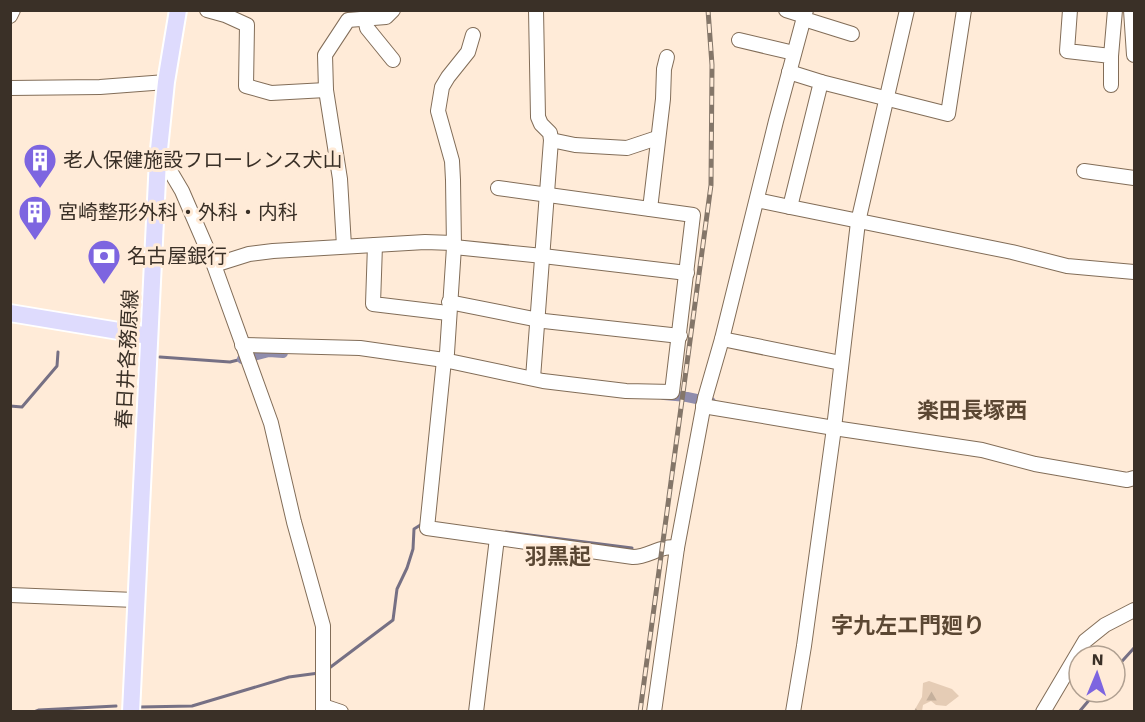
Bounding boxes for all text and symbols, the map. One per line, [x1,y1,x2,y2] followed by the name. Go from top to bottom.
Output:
[22,142,58,189] building icon: 老人保健施設フローレンス犬山
[63,148,343,172] place label: 老人保健施設フローレンス犬山
[17,194,53,241] building icon: 宮崎整形外科・外科・内科
[58,200,298,224] place label: 宮崎整形外科・外科・内科
[86,238,122,285] bank icon: 名古屋銀行
[127,244,227,268] place label: 名古屋銀行
[111,288,143,430] street label: 春日井各務原線
[917,398,1027,423] district label: 楽田長塚西
[525,544,591,569] district label: 羽黒起
[831,613,985,638] district label: 字九左エ門廻り
[1067,644,1127,704] north arrow
[1091,650,1104,669] text: N

